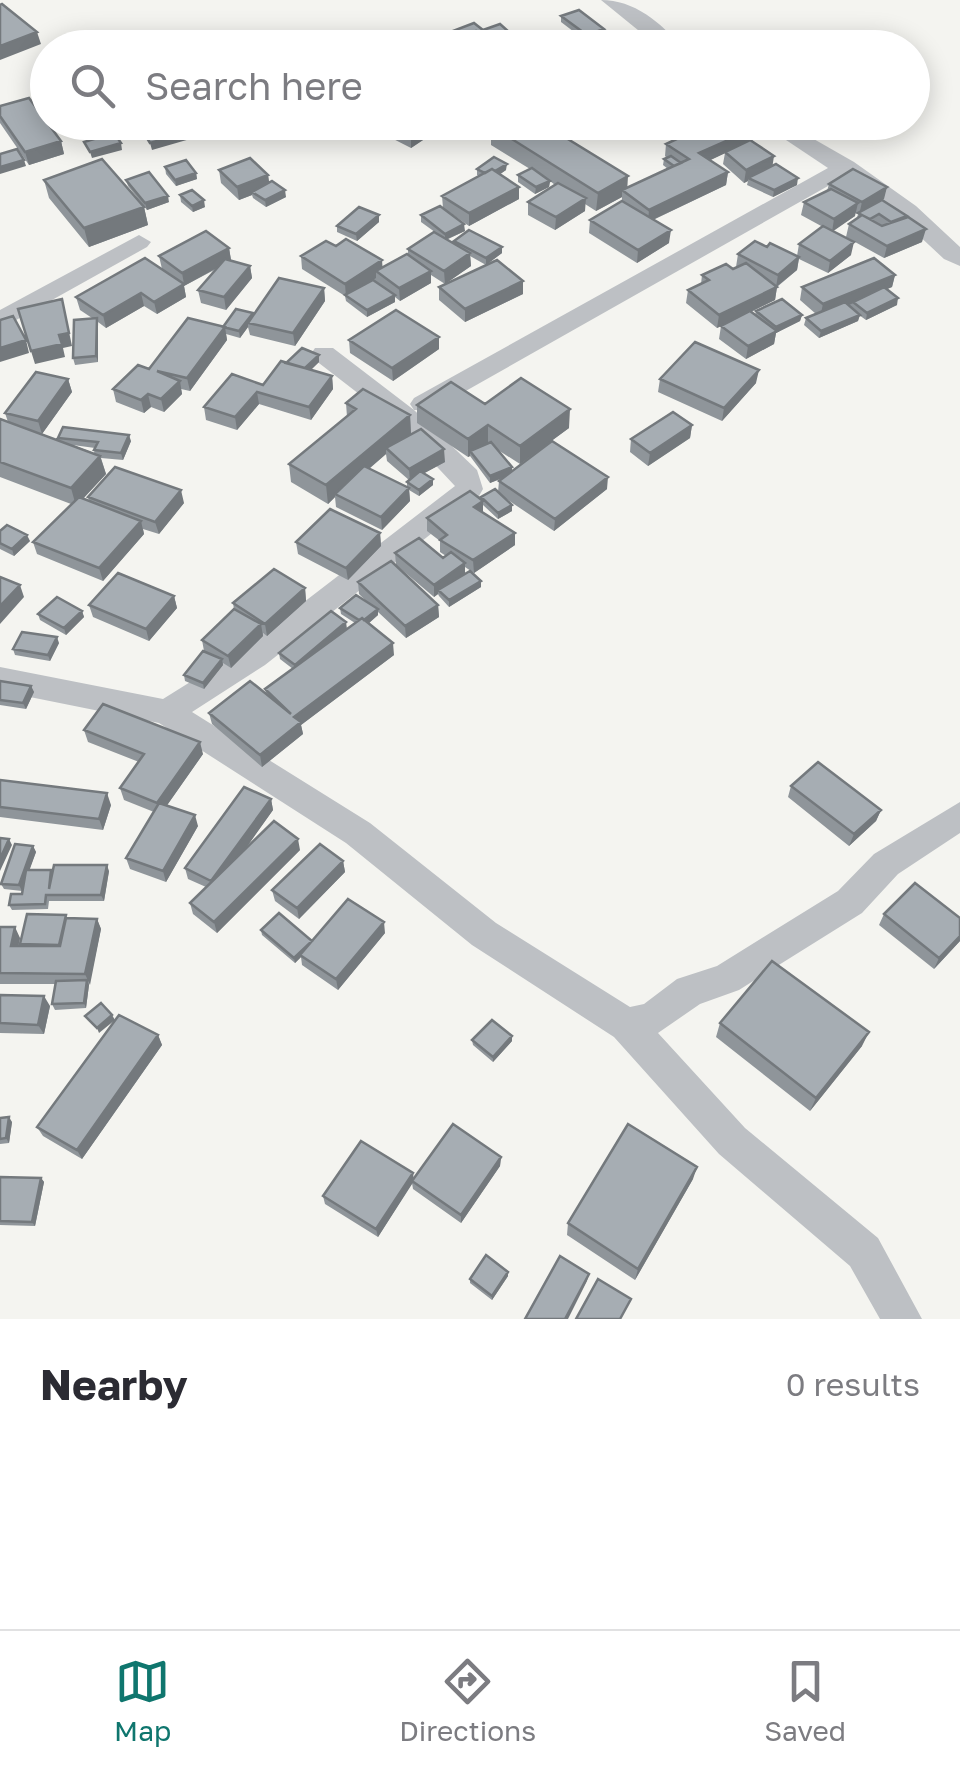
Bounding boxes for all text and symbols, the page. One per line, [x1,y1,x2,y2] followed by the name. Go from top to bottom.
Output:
[30,30,930,140] search box
[65,58,120,113] icon: search
[145,63,363,108] text: Search here
[40,1359,188,1409] text: Nearby
[786,1365,920,1403] text: 0 results
[114,1654,171,1747] tab: Map
[399,1654,536,1747] tab: Directions
[764,1654,846,1747] tab: Saved

